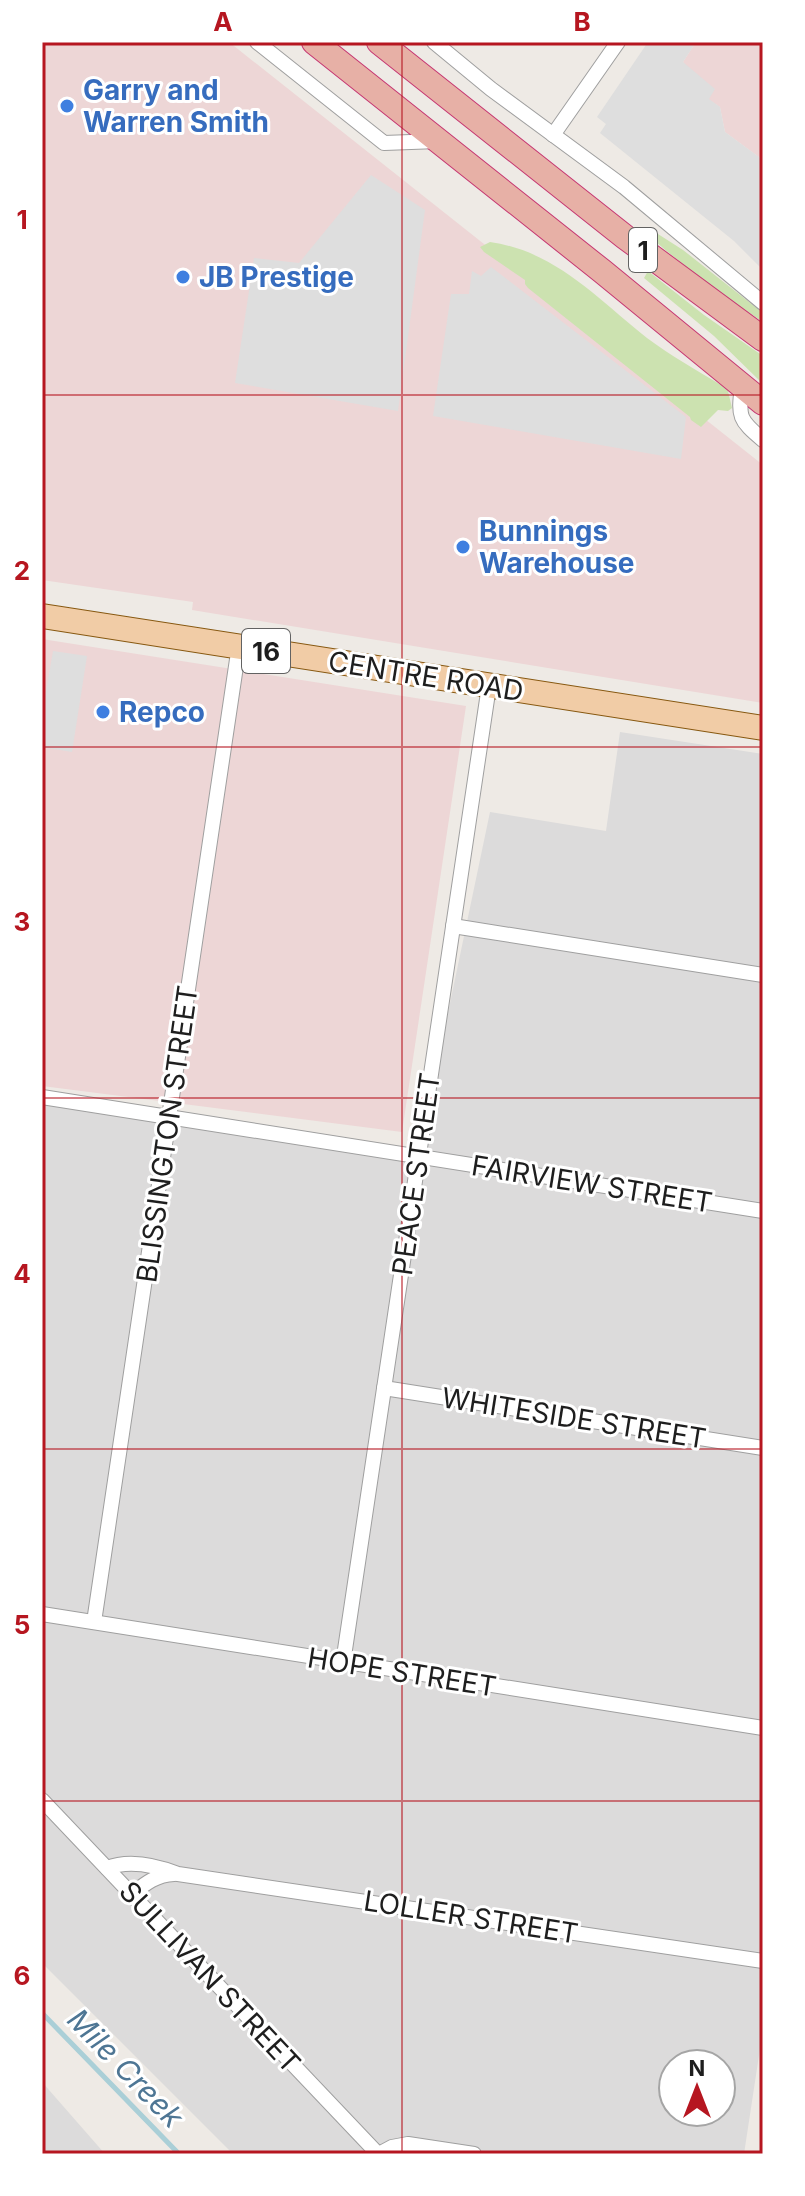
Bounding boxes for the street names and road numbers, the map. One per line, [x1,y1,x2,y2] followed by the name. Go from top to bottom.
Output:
[629,228,657,272] road number: 1
[242,629,290,673] road number: 16
[326,644,526,708] street label: CENTRE ROAD
[129,983,205,1285] street label: BLISSINGTON STREET
[385,1071,447,1277] street label: PEACE STREET
[469,1148,715,1220] street label: FAIRVIEW STREET
[439,1380,709,1456] street label: WHITESIDE STREET
[305,1640,499,1704] street label: HOPE STREET
[112,1874,308,2080] street label: SULLIVAN STREET
[361,1883,581,1951] street label: LOLLER STREET

